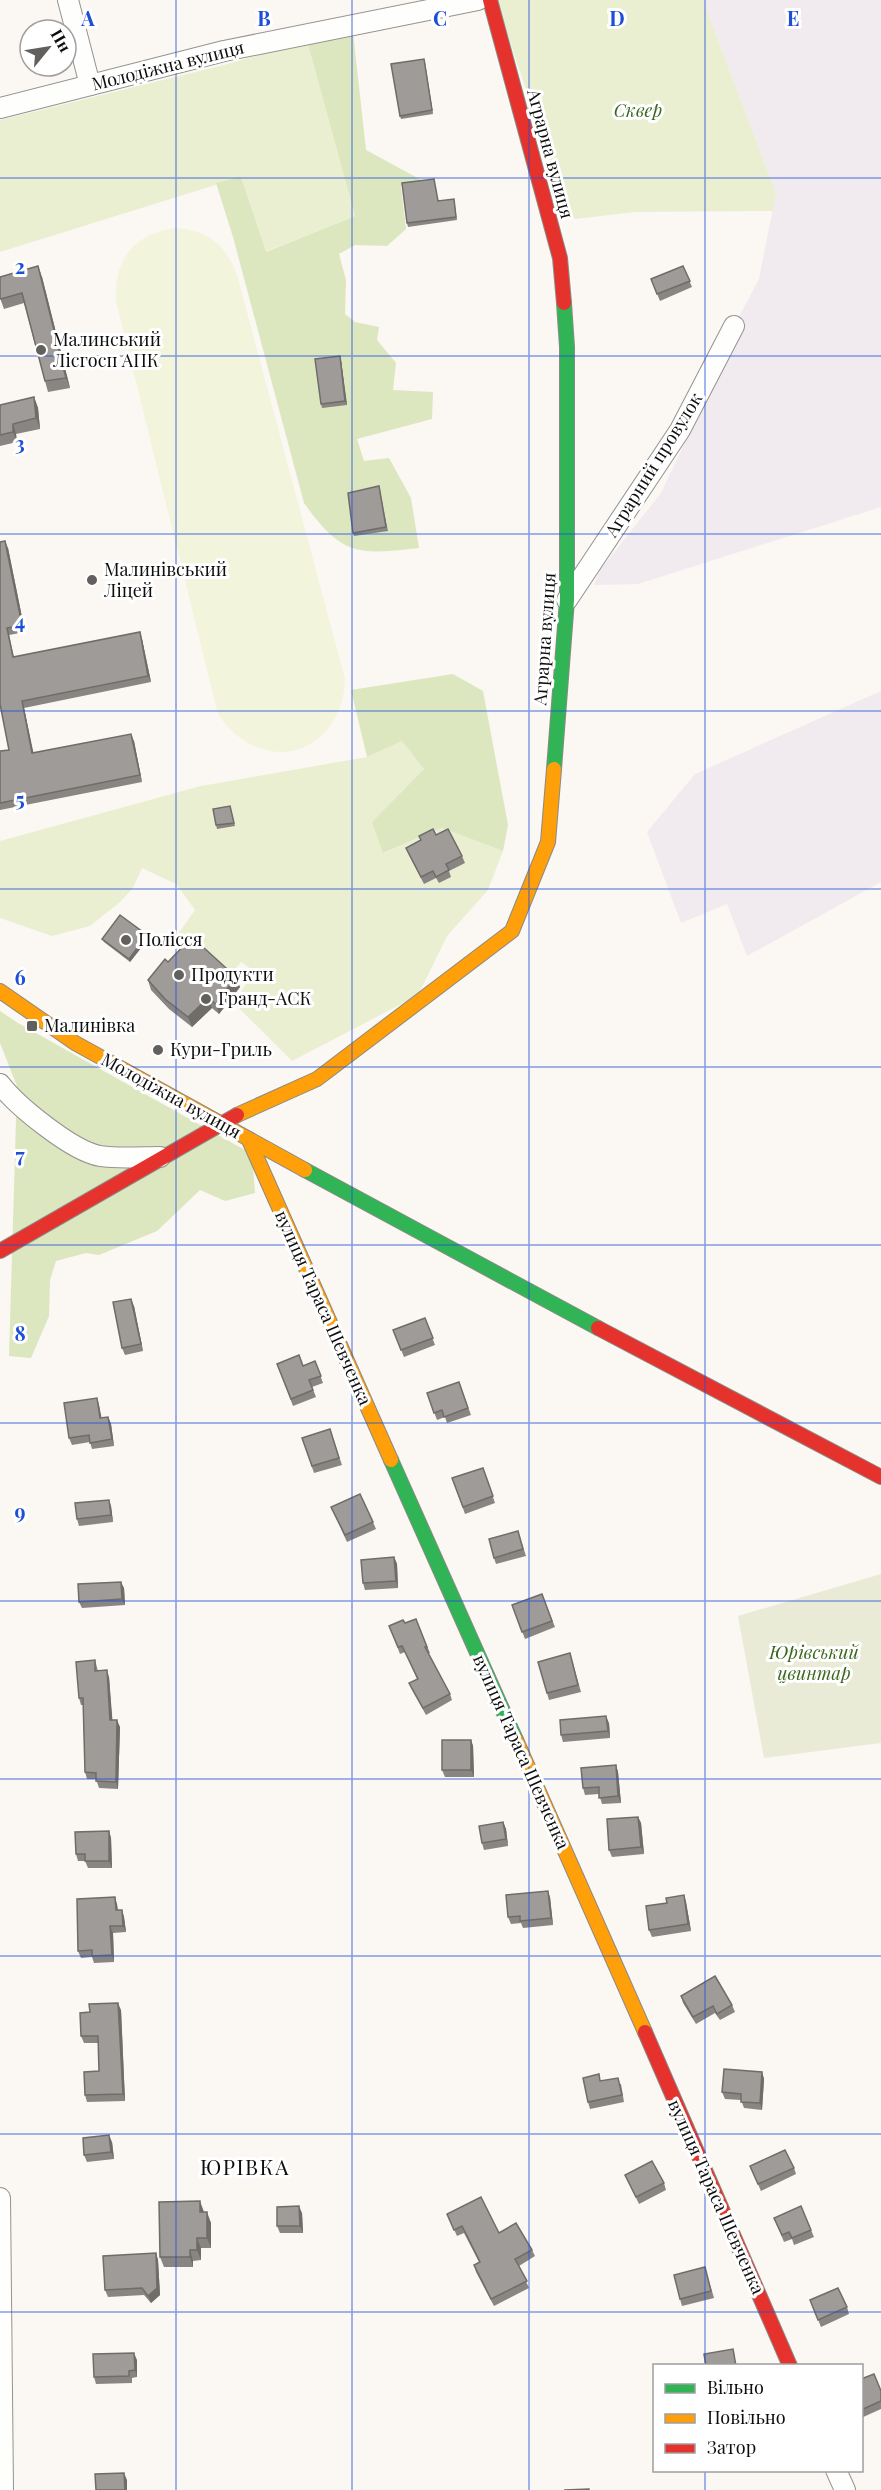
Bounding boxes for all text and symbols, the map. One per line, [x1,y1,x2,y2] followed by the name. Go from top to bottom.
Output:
[80,4,95,31] text: A
[257,4,271,31] text: B
[433,4,447,31] text: C
[609,4,625,31] text: D
[787,4,799,31] text: E
[18,18,78,78] north arrow
[47,25,76,55] text: Пн
[89,34,247,96] street label: Молодіжна вулиця
[522,85,580,221] street label: Аграрна вулиця
[614,98,662,122] park label: Сквер
[15,252,25,279] text: 2
[52,327,161,372] place label: Малинський Лісгосп АПК
[34,343,48,357] marker: Малинський Лісгосп АПК
[598,388,707,542] street label: Аграрний провулок
[15,429,25,456] text: 3
[103,557,227,602] place label: Малинівський Ліцей
[527,571,561,707] street label: Аграрна вулиця
[85,573,99,587] marker: Малинівський Ліцей
[15,607,25,634] text: 4
[15,785,25,812] text: 5
[138,927,203,951] place label: Полісся
[119,933,133,947] marker: Полісся
[191,962,274,986] place label: Продукти
[14,963,26,990] text: 6
[172,968,186,982] marker: Продукти
[218,986,312,1010] place label: Гранд-АСК
[199,992,213,1006] marker: Гранд-АСК
[44,1013,135,1037] place label: Малинівка
[25,1019,39,1033] marker: Малинівка
[170,1037,272,1061] place label: Кури-Гриль
[151,1043,165,1057] marker: Кури-Гриль
[97,1047,246,1144] street label: Молодіжна вулиця
[15,1141,25,1168] text: 7
[270,1206,378,1409] street label: вулиця Тараса Шевченка
[14,1319,26,1346] text: 8
[14,1497,26,1524] text: 9
[768,1640,860,1685] park label: Юрівський цвинтар
[468,1650,576,1853] street label: вулиця Тараса Шевченка
[663,2095,771,2298] street label: вулиця Тараса Шевченка
[200,2152,290,2180] district label: ЮРІВКА
[653,2364,863,2472] legend
[707,2375,764,2399] text: Вільно
[707,2405,786,2429] text: Повільно
[707,2435,756,2459] text: Затор

